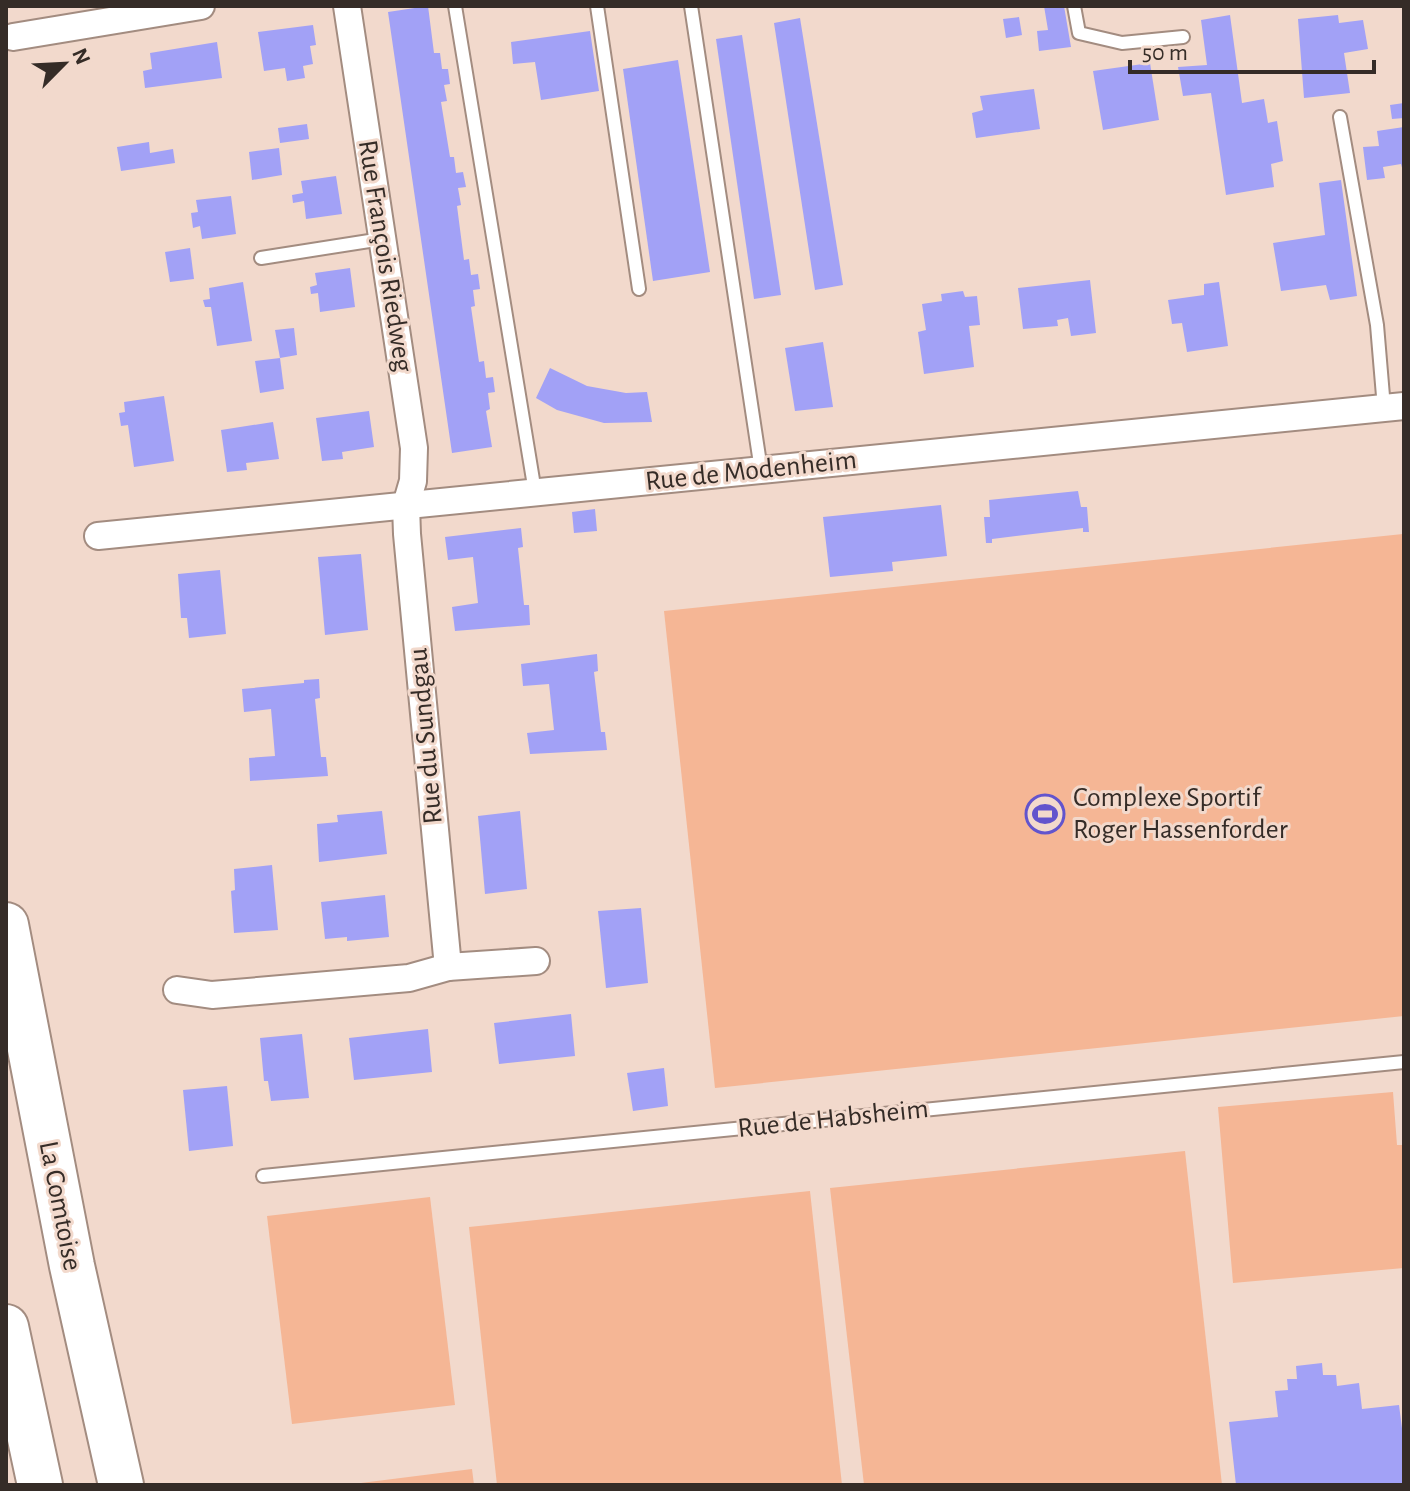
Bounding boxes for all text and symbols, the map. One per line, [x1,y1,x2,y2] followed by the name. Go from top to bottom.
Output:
[24,24,104,104] north arrow
[1130,24,1374,74] scale bar
[1142,41,1188,65] text: 50 m
[68,45,95,68] text: N
[353,138,417,374] street label: Rue François Riedweg
[644,446,858,496] street label: Rue de Modenheim
[404,647,448,825] street label: Rue du Sundgau
[1073,784,1288,844] place label: Complexe Sportif Roger Hassenforder
[1024,793,1066,835] sports icon: Complexe Sportif Roger Hassenforder
[736,1095,930,1143] street label: Rue de Habsheim
[34,1139,86,1273] street label: La Comtoise

